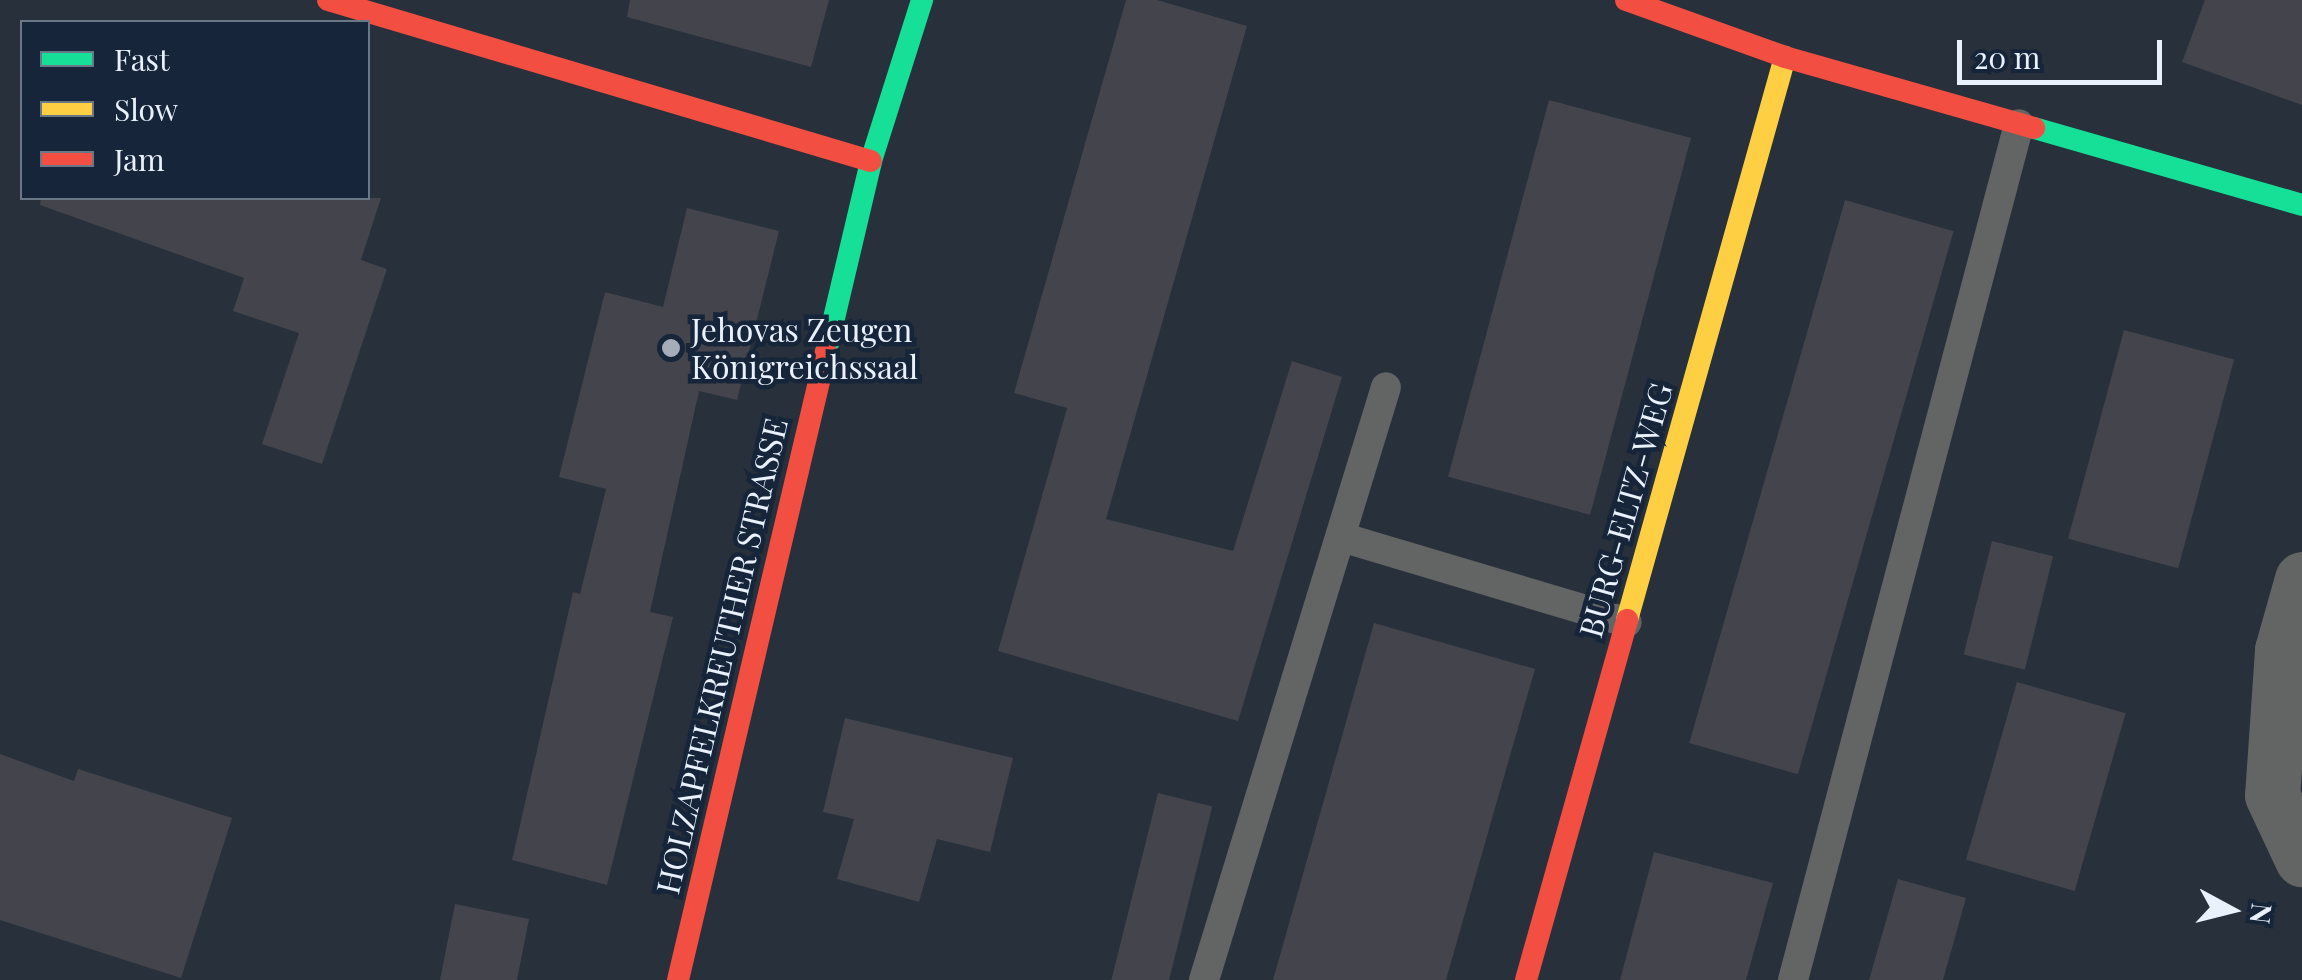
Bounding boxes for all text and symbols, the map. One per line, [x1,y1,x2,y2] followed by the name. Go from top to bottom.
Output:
[20,20,370,200] legend
[1962,20,2167,82] scale bar
[1974,37,2040,77] text: 20 m
[114,39,170,79] text: Fast
[114,89,178,129] text: Slow
[114,139,165,179] text: Jam
[691,311,918,386] place label: Jehovas Zeugen Königreichssaal
[660,337,682,359] marker: Jehovas Zeugen Königreichssaal
[1570,378,1680,642] street label: BURG-ELTZ-WEG
[647,414,795,898] street label: HOLZAPFELKREUTHER STRASSE
[2182,860,2282,960] north arrow
[2243,901,2282,926] text: N

